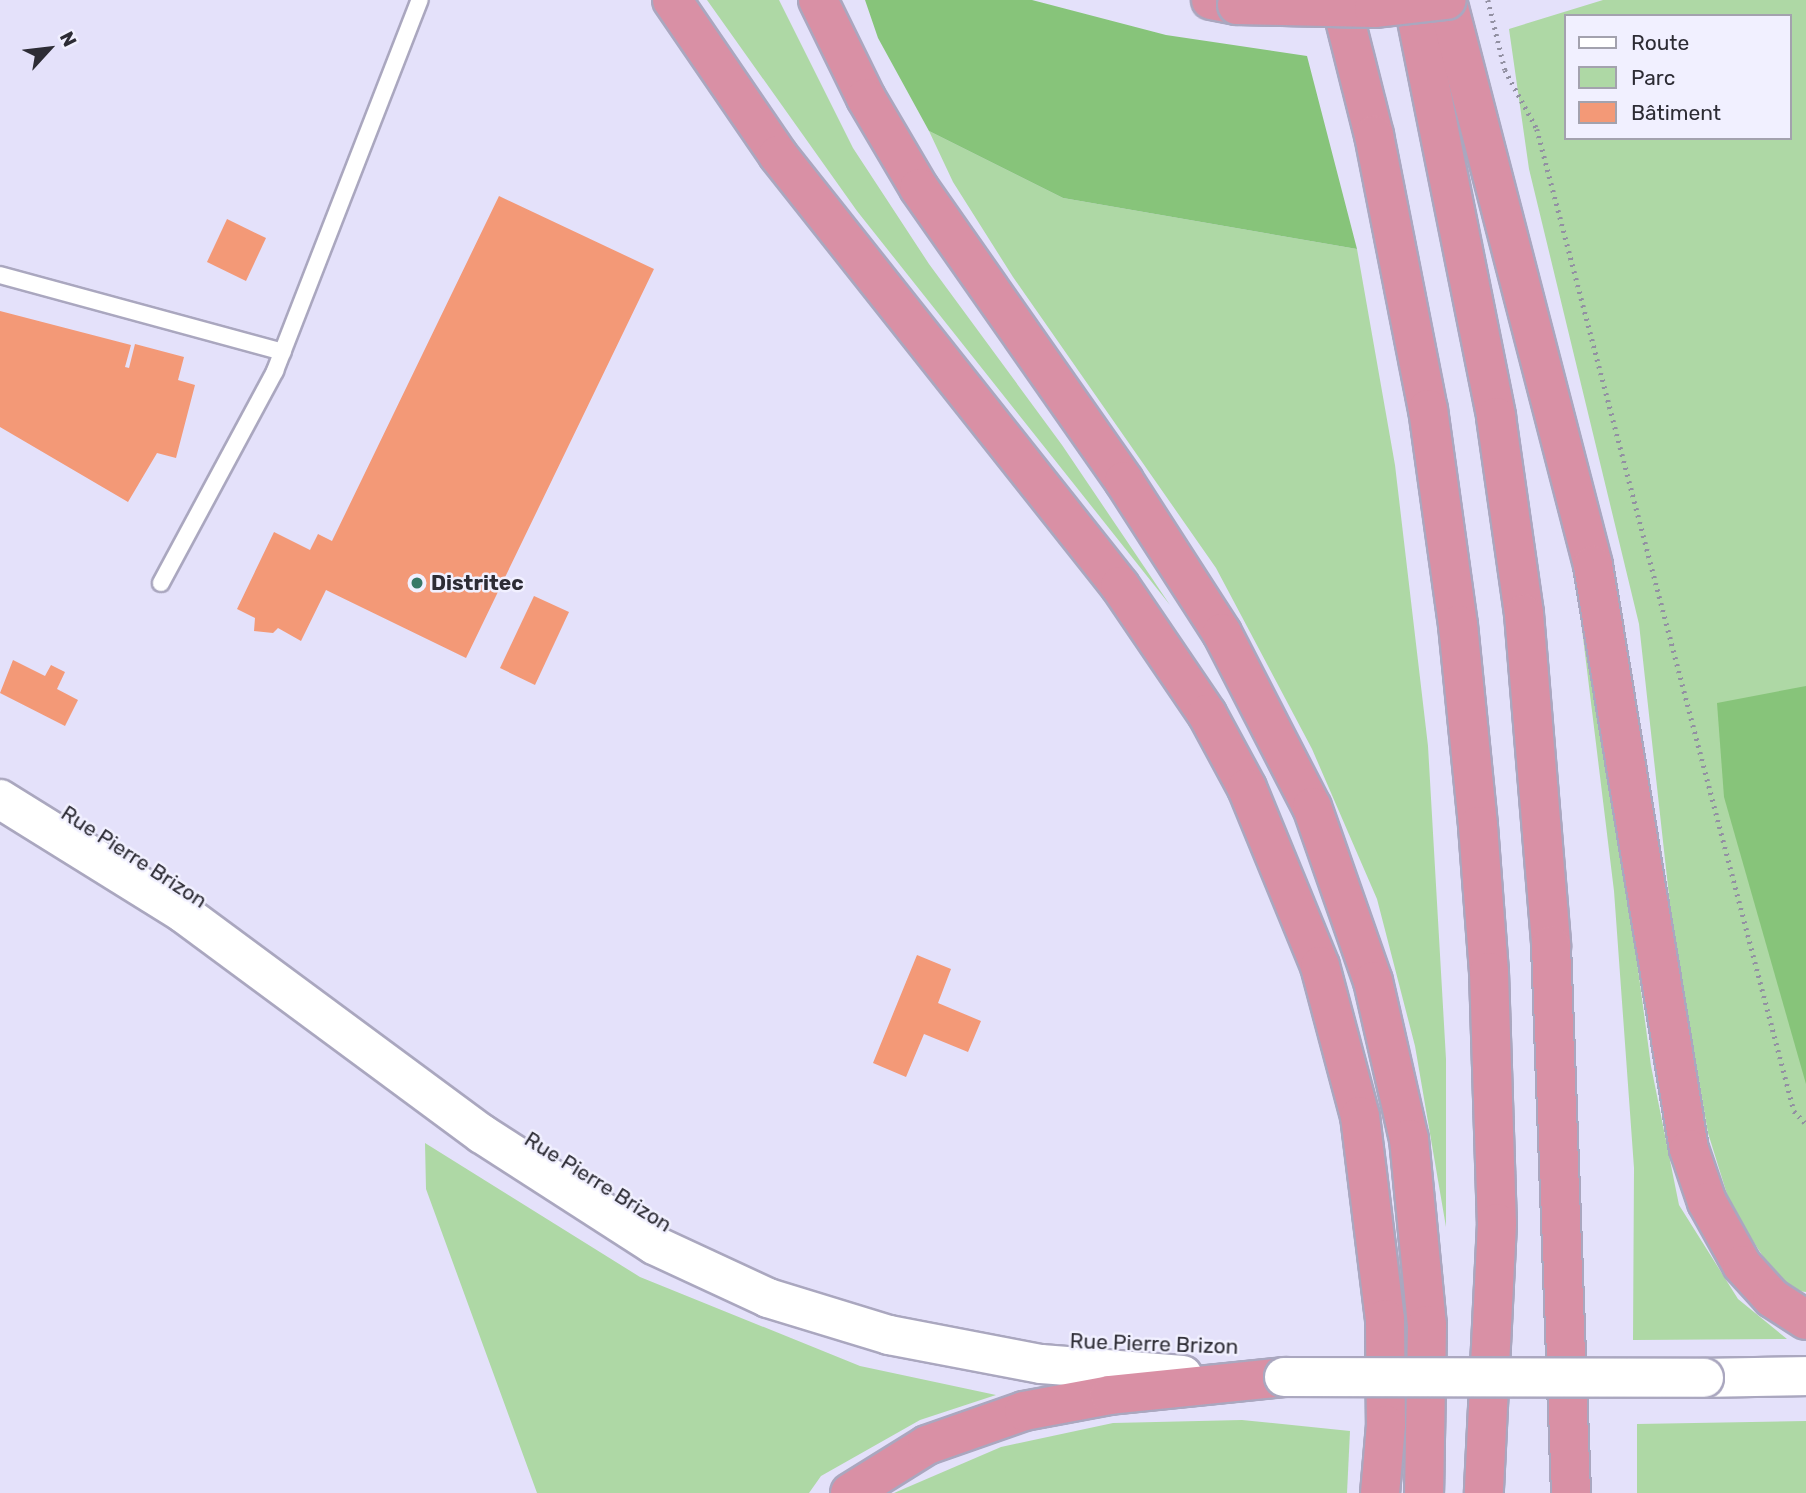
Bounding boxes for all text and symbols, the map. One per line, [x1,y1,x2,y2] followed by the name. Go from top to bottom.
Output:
[14,14,84,84] north arrow
[1564,14,1792,140] legend
[55,28,82,51] text: N
[1631,30,1689,55] text: Route
[1631,65,1675,90] text: Parc
[1631,100,1721,125] text: Bâtiment
[431,570,524,596] place label: Distritec
[409,575,425,591] marker: Distritec
[56,800,212,914] street label: Rue Pierre Brizon
[520,1127,676,1237] street label: Rue Pierre Brizon
[1069,1328,1239,1360] street label: Rue Pierre Brizon

